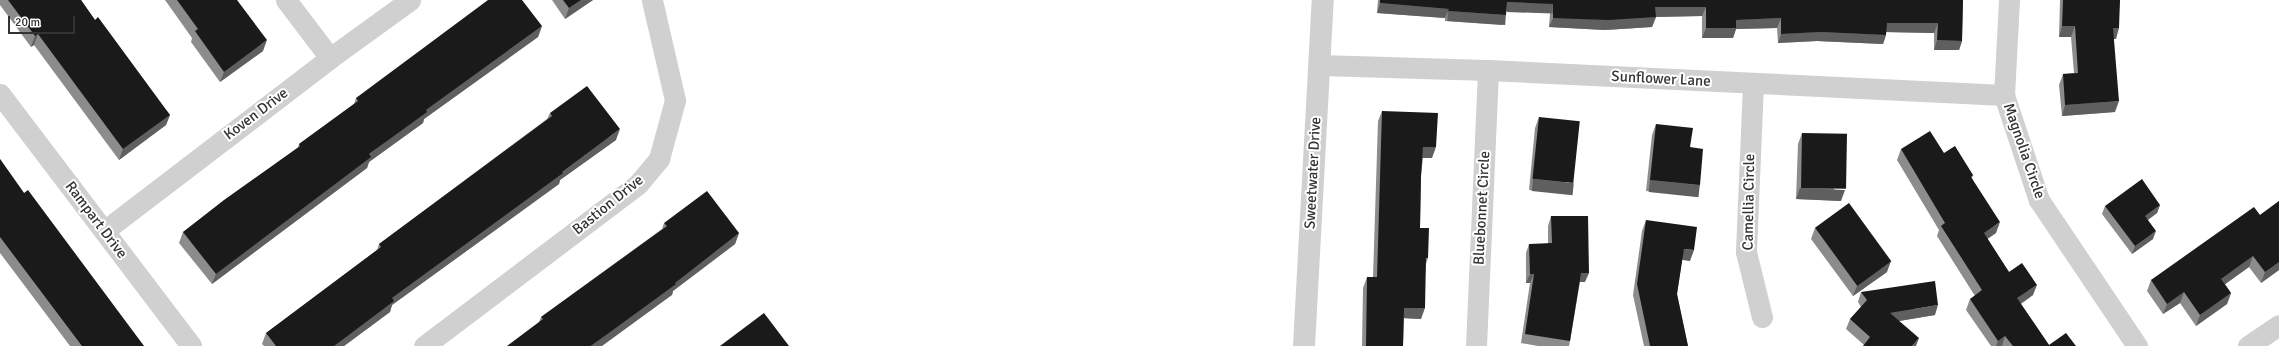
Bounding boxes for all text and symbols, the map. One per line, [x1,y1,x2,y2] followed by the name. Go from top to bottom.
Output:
[10,8,77,34] scale bar
[15,15,40,30] text: 20 m
[1611,67,1711,91] street label: Sunflower Lane
[220,84,292,144] street label: Koven Drive
[1999,101,2049,201] street label: Magnolia Circle
[1301,116,1325,230] street label: Sweetwater Drive
[1470,150,1494,266] street label: Bluebonnet Circle
[1739,153,1759,251] street label: Camellia Circle
[569,171,647,239] street label: Bastion Drive
[61,178,131,262] street label: Rampart Drive

